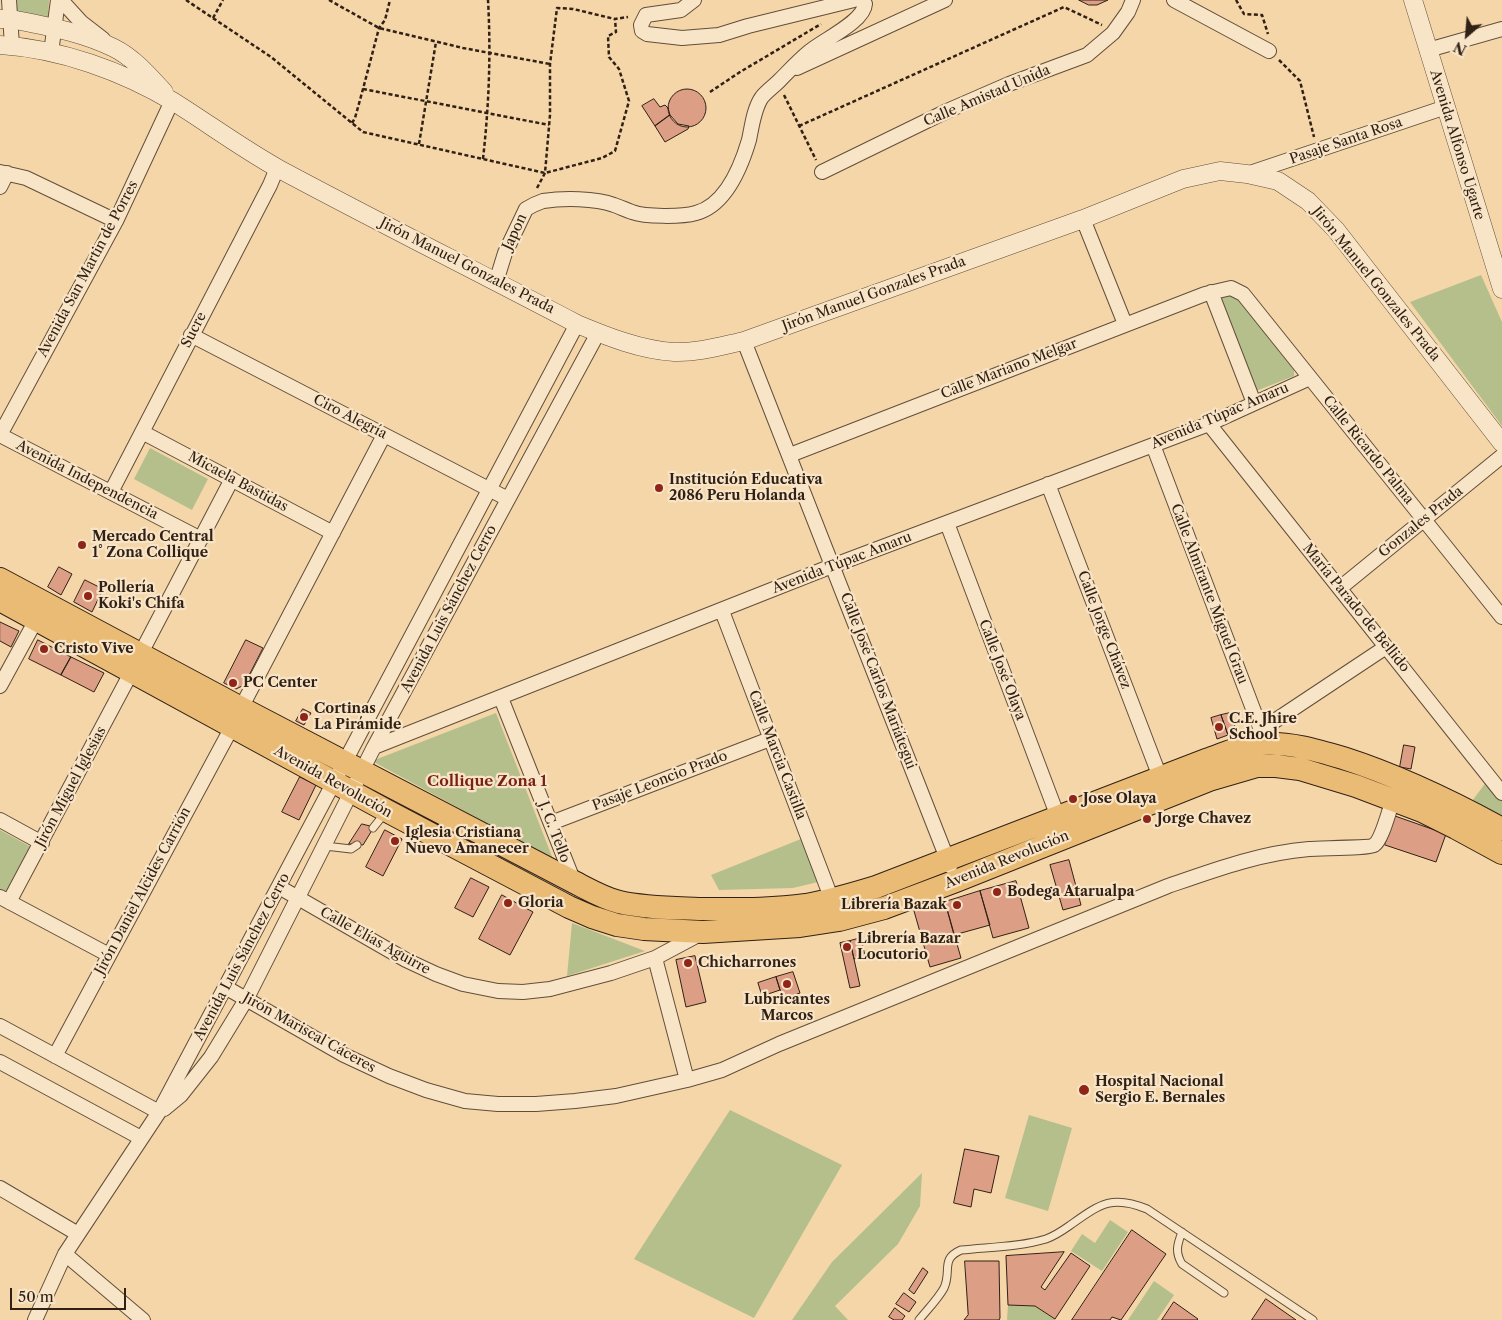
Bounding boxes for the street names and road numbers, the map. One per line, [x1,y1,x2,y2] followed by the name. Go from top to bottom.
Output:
[921,62,1053,130] street label: Calle Amistad Unida
[1426,68,1488,222] street label: Avenida Alfonso Ugarte
[1287,114,1405,168] street label: Pasaje Santa Rosa
[34,178,142,360] street label: Avenida San Martin de Porres
[1308,203,1444,365] street label: Jirón Manuel Gonzales Prada
[499,211,531,253] street label: Japon
[377,214,557,318] street label: Jirón Manuel Gonzales Prada
[780,253,968,335] street label: Jirón Manuel Gonzales Prada
[178,309,210,351] street label: Sucre
[939,335,1079,403] street label: Calle Mariano Melgar
[1149,379,1291,453] street label: Avenida Túpac Amaru
[310,391,390,443] street label: Ciro Alegría
[1319,392,1417,508] street label: Calle Ricardo Palma
[13,437,161,523] street label: Avenida Independencia
[185,449,291,515] street label: Micaela Bastidas
[1376,483,1466,561] street label: Gonzales Prada
[1167,502,1251,686] street label: Calle Almirante Miguel Grau
[398,522,500,696] street label: Avenida Luis Sánchez Cerro
[770,529,914,597] street label: Avenida Túpac Amaru
[1299,540,1413,676] street label: María Parado de Bellido
[1074,569,1134,691] street label: Calle Jorge Chávez
[837,590,919,772] street label: Calle José Carlos Mariátegui
[975,617,1029,723] street label: Calle José Olaya
[745,688,809,822] street label: Calle Marcia Castilla
[32,724,110,850] street label: Jirón Miguel Iglesias
[271,743,395,821] street label: Avenida Revolución
[590,747,730,815] street label: Pasaje Leoncio Prado
[535,799,573,865] street label: J. C. Tello
[92,804,194,978] street label: Jirón Daniel Alcides Carrión
[942,827,1072,893] street label: Avenida Revolución
[191,870,293,1044] street label: Avenida Luis Sánchez Cerro
[317,904,433,978] street label: Calle Elías Aguirre
[240,989,378,1077] street label: Jirón Mariscal Cáceres

